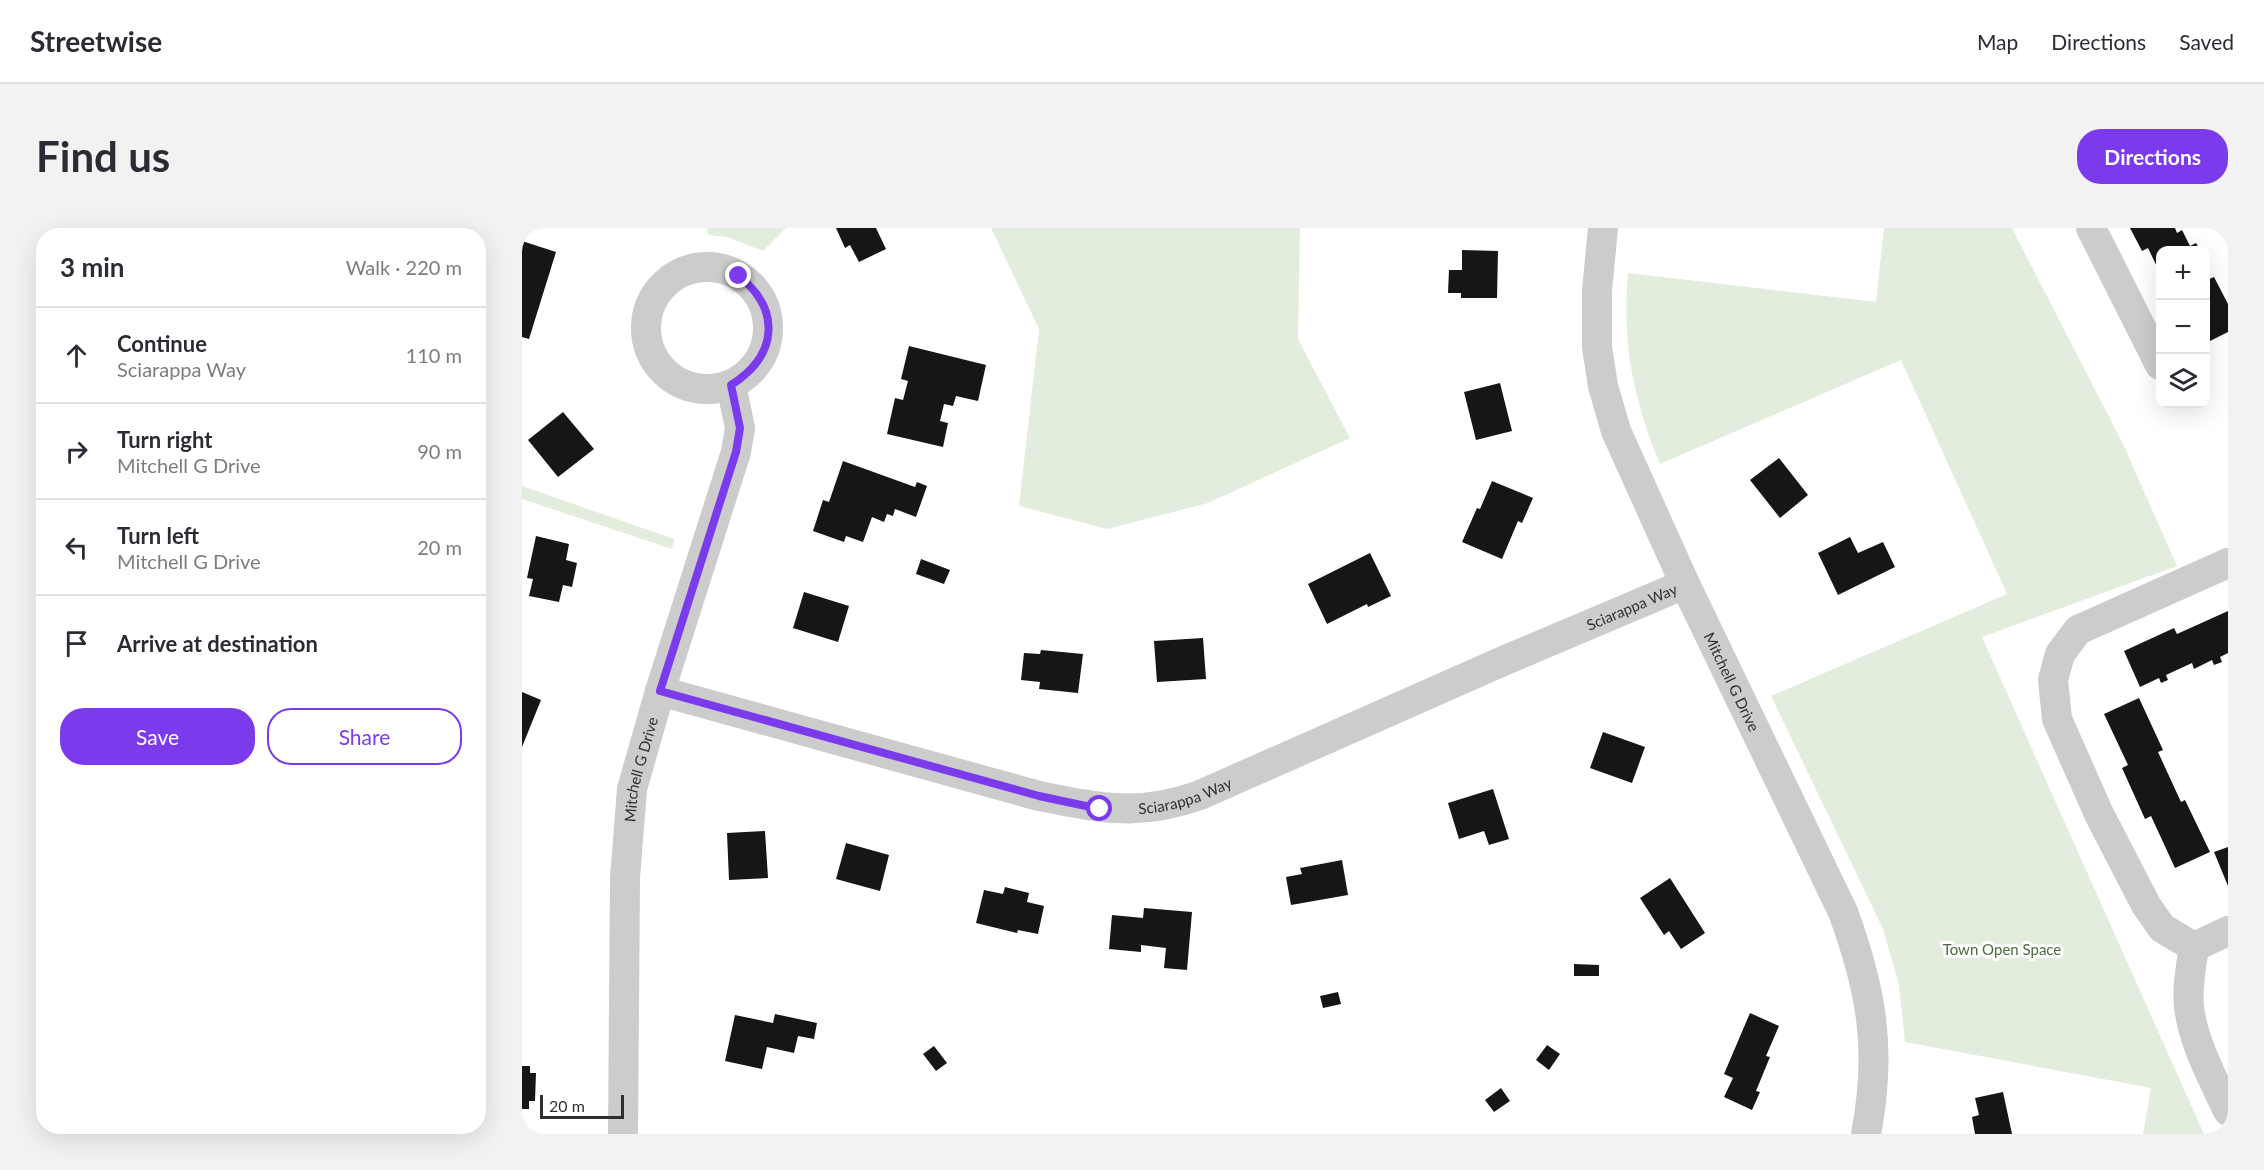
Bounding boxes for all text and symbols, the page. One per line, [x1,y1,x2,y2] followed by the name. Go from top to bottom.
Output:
[30,24,162,58] text: Streetwise
[1977,29,2018,54] text: Map
[2051,29,2146,54] text: Directions
[2179,29,2234,54] text: Saved
[2077,129,2228,184] button: Directions
[36,131,170,181] text: Find us
[2156,246,2210,408] map controls
[2156,246,2210,300] button: +
[60,251,124,283] text: 3 min
[346,255,462,279] text: Walk · 220 m
[725,262,751,288] route end
[2156,300,2210,354] button: −
[117,330,207,357] text: Continue
[60,339,93,372] icon: ahead
[406,343,462,367] text: 110 m
[2156,354,2210,408] button: layers
[117,357,246,381] text: Sciarappa Way
[117,426,212,453] text: Turn right
[60,435,93,468] icon: right
[417,439,462,463] text: 90 m
[117,453,261,477] text: Mitchell G Drive
[117,522,199,549] text: Turn left
[60,531,93,564] icon: left
[417,535,462,559] text: 20 m
[117,549,261,573] text: Mitchell G Drive
[1584,579,1680,634] street label: Sciarappa Way
[60,627,93,660] icon: arrive
[1701,629,1764,734] street label: Mitchell G Drive
[117,630,318,657] text: Arrive at destination
[60,708,255,765] button: Save
[267,708,462,765] button: Share
[620,715,661,823] street label: Mitchell G Drive
[1138,773,1235,817] street label: Sciarappa Way
[1086,795,1112,821] route start
[1943,940,2061,958] park label: Town Open Space
[540,1092,624,1120] scale bar
[549,1096,585,1115] text: 20 m

